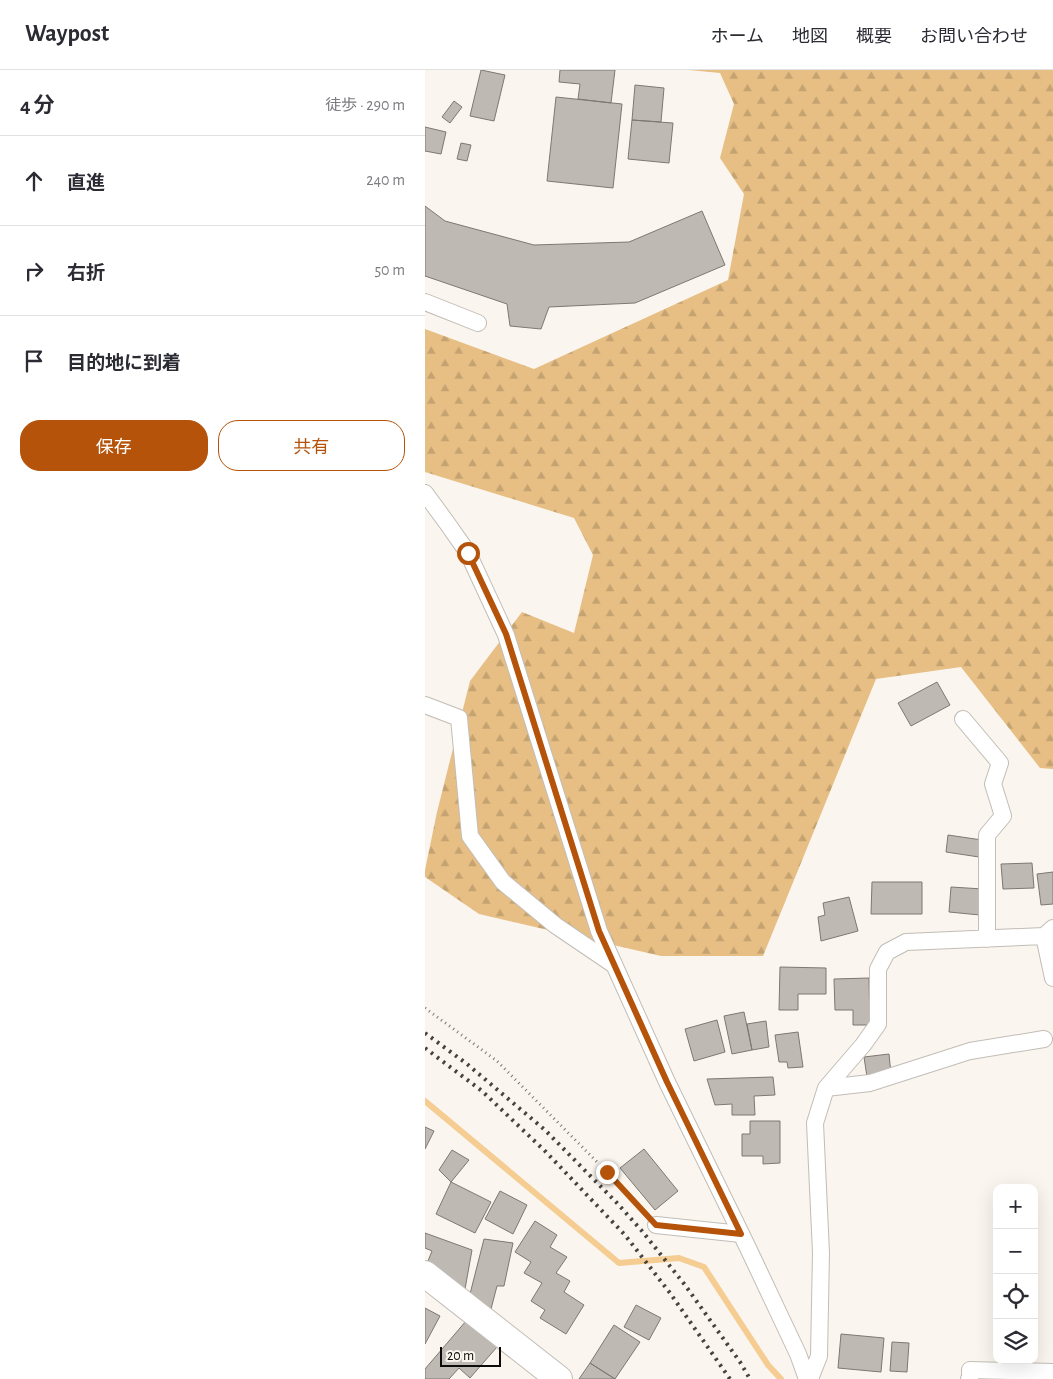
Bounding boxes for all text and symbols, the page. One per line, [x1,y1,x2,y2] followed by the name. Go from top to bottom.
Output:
[25,22,109,46] text: Waypost
[711,28,764,46] text: ホーム
[792,28,828,46] text: 地図
[856,28,892,46] text: 概要
[920,28,1028,46] text: お問い合わせ
[20,95,55,116] text: 4 分
[325,97,405,113] text: 徒歩 · 290 m
[20,167,48,195] icon: ahead
[366,172,405,188] text: 240 m
[67,174,105,193] text: 直進
[20,257,48,285] icon: right
[374,262,405,278] text: 50 m
[67,264,105,283] text: 右折
[20,347,48,375] icon: arrive
[67,354,181,373] text: 目的地に到着
[20,420,208,471] button: 保存
[218,420,405,471] button: 共有
[457,542,480,565] route start
[596,1161,619,1184] route end
[993,1184,1038,1364] map controls
[993,1184,1038,1229] button: +
[993,1229,1038,1274] button: −
[993,1274,1038,1319] button: locate
[993,1319,1038,1364] button: layers
[440,1344,501,1367] scale bar
[447,1349,474,1363] text: 20 m

